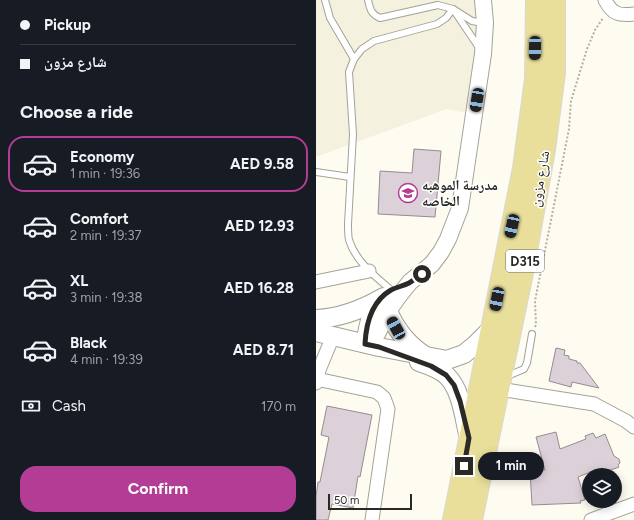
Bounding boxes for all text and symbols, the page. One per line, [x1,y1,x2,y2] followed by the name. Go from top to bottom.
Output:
[44,16,91,34] text: Pickup
[529,36,541,60] car
[44,53,107,71] text: شارع مزون
[469,87,485,113] car
[20,101,133,123] text: Choose a ride
[22,146,58,182] icon: car
[70,148,135,166] text: Economy
[527,150,554,209] street label: شارع مزون
[230,155,294,173] text: AED 9.58
[70,166,140,181] text: 1 min · 19:36
[422,177,498,210] place label: مدرسة الموهبه الخاصه
[397,182,419,204] school or university icon: مدرسة الموهبه الخاصه
[22,208,58,244] icon: car
[70,210,129,228] text: Comfort
[504,213,520,239] car
[225,217,294,235] text: AED 12.93
[70,228,142,243] text: 2 min · 19:37
[506,250,544,272] road number: D315
[413,265,431,283] route start
[22,270,58,306] icon: car
[70,272,88,290] text: XL
[224,279,294,297] text: AED 16.28
[489,286,505,312] car
[70,290,142,305] text: 3 min · 19:38
[385,315,407,341] car
[22,332,58,368] icon: car
[70,334,107,352] text: Black
[233,341,294,359] text: AED 8.71
[70,352,143,367] text: 4 min · 19:39
[20,395,42,417] icon: cash
[52,397,86,415] text: Cash
[261,399,296,414] text: 170 m
[478,452,544,480] callout: 1 min
[455,457,473,475] route end
[496,458,526,473] text: 1 min
[20,466,296,512] button: Confirm
[582,468,622,508] map controls
[582,468,622,508] button: layers
[328,492,412,511] scale bar
[334,494,359,507] text: 50 m

